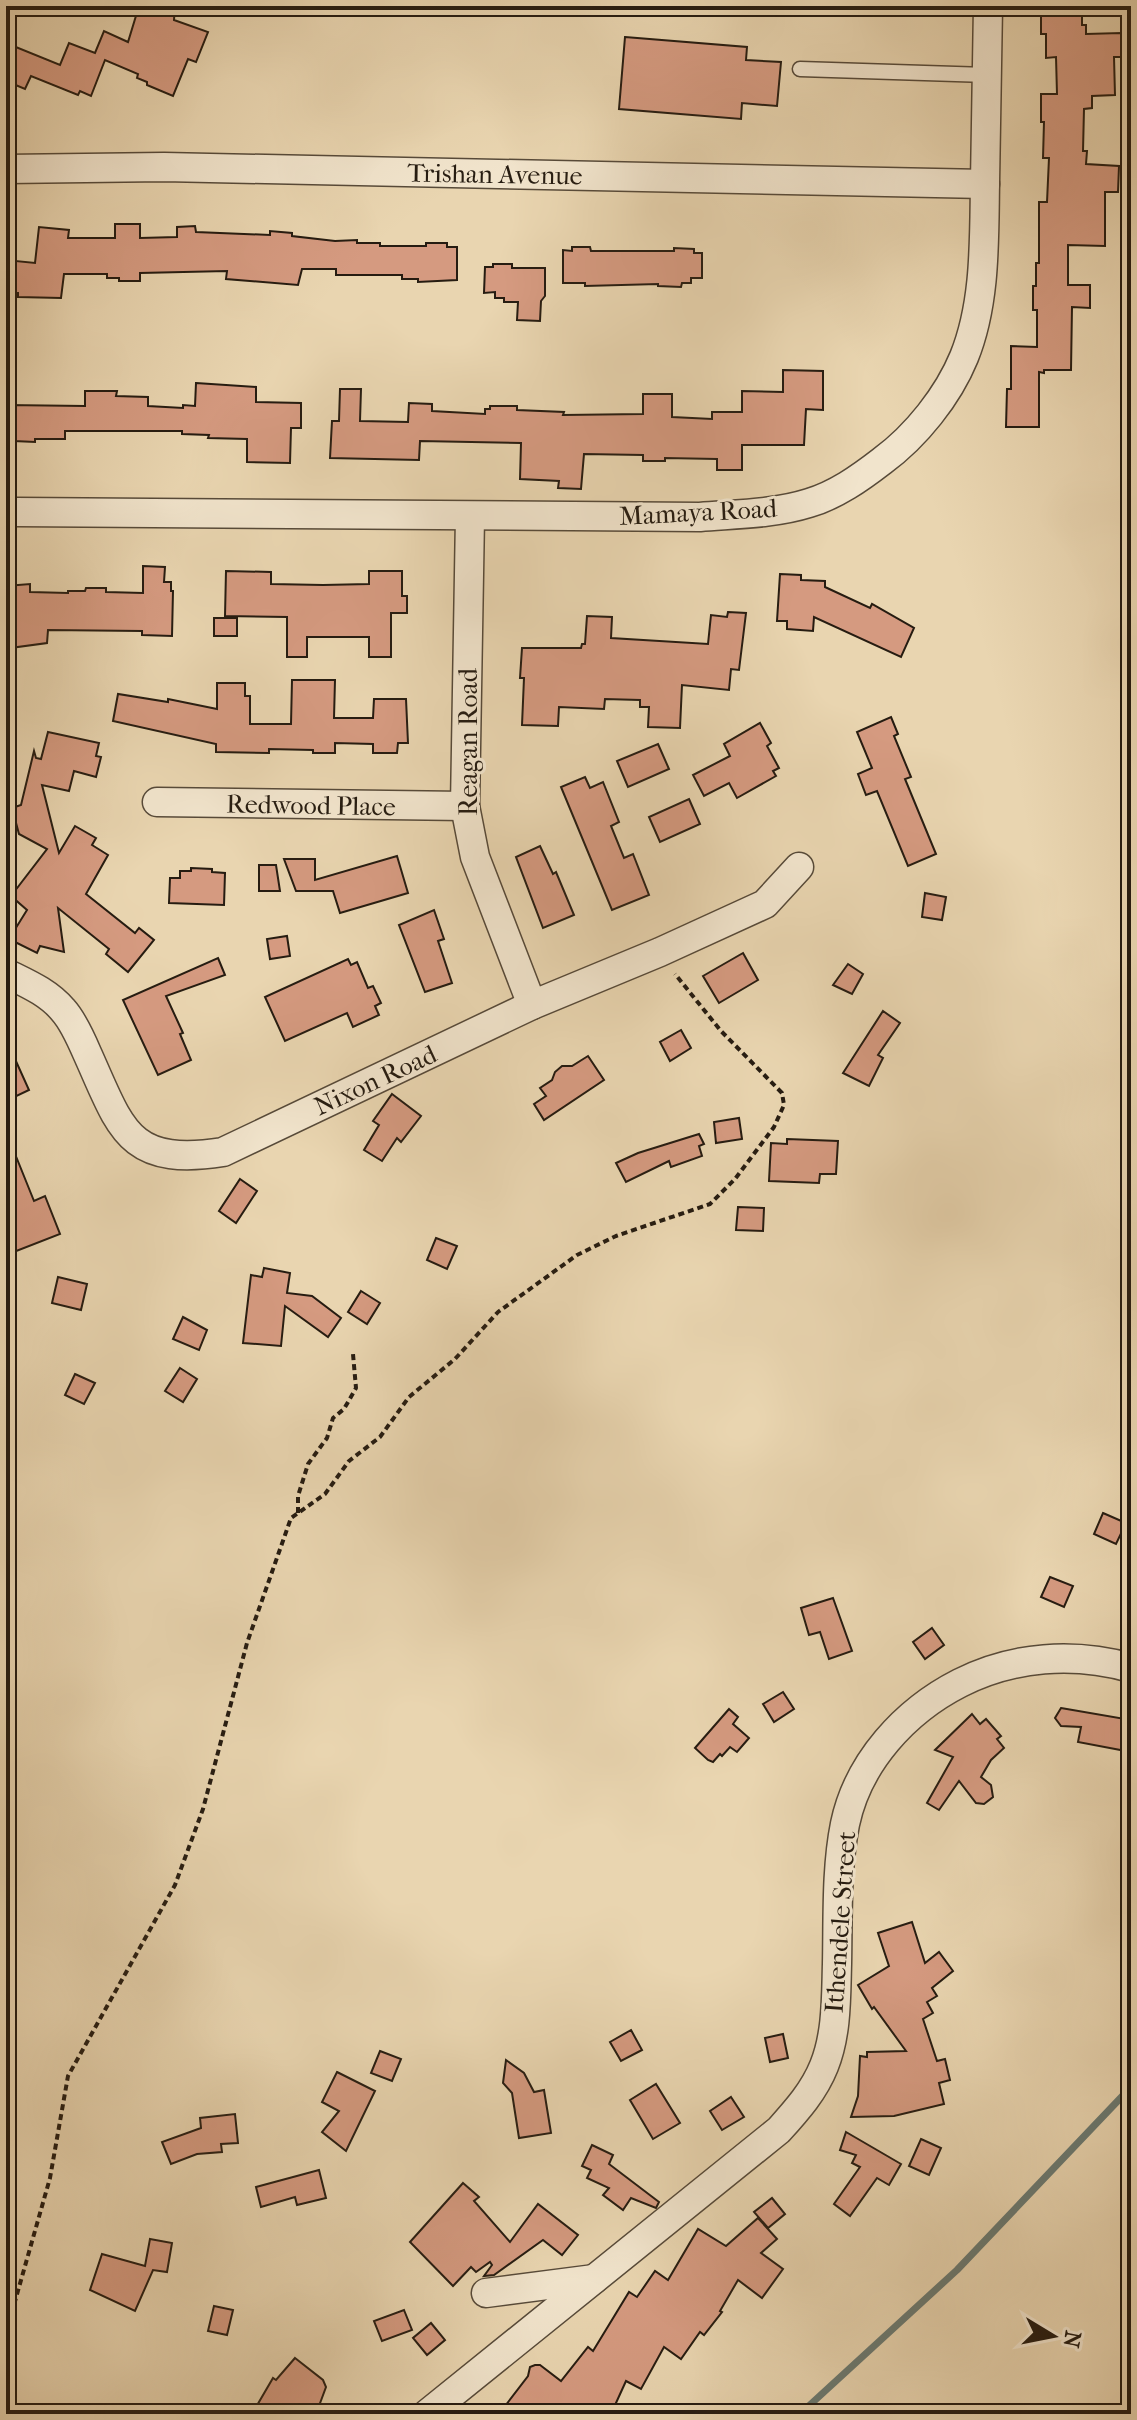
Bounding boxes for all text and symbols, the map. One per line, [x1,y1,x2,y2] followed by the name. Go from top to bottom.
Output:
[407,157,583,192] street label: Trishan Avenue
[618,493,779,532] street label: Mamaya Road
[453,667,484,816] street label: Reagan Road
[226,789,396,822] street label: Redwood Place
[309,1038,442,1122] street label: Nixon Road
[819,1829,862,2014] street label: Ithendele Street
[1013,2296,1093,2376] north arrow
[1057,2329,1086,2350] text: N

